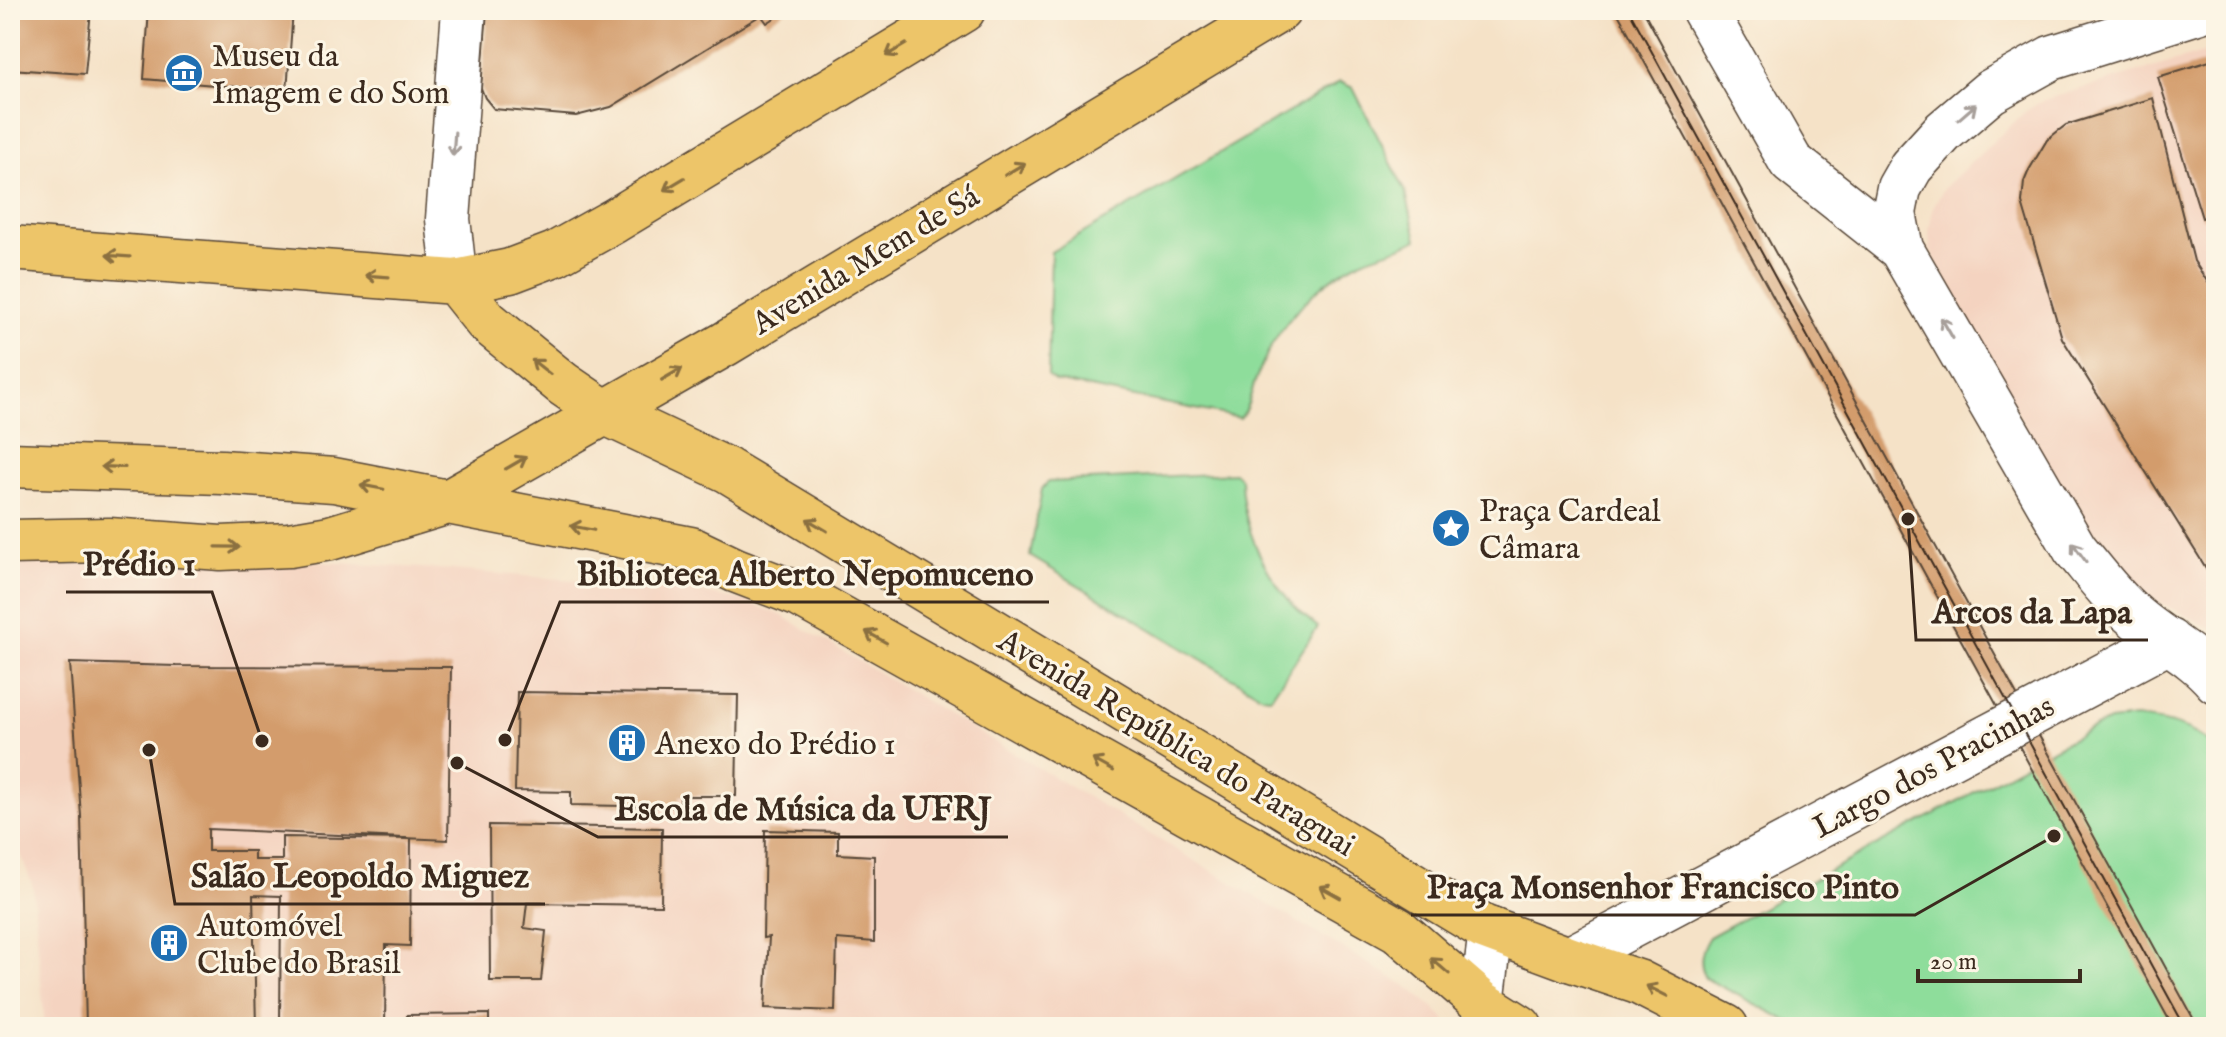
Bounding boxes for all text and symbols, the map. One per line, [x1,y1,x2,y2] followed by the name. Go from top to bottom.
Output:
[212,37,449,115] place label: Museu da Imagem e do Som
[885,42,908,58] one-way arrow
[163,52,205,94] museum icon: Museu da Imagem e do Som
[1956,103,1976,121] one-way arrow
[446,130,461,157] one-way arrow
[1003,160,1026,176] one-way arrow
[663,177,686,193] one-way arrow
[744,177,988,346] street label: Avenida Mem de Sá
[105,248,132,263] one-way arrow
[364,268,391,283] one-way arrow
[1939,317,1955,340] one-way arrow
[531,358,552,375] one-way arrow
[660,366,683,382] one-way arrow
[504,455,527,471] one-way arrow
[100,459,127,474] one-way arrow
[359,479,385,494] one-way arrow
[1479,492,1661,570] place label: Praça Cardeal Câmara
[1430,507,1472,549] place icon: Praça Cardeal Câmara
[806,516,829,532] one-way arrow
[570,520,596,535] one-way arrow
[66,534,212,592] callout: Prédio 1
[214,540,241,555] one-way arrow
[2070,542,2087,563] one-way arrow
[82,544,196,587] text: Prédio 1
[560,544,1049,602] callout: Biblioteca Alberto Nepomuceno
[576,554,1034,597] text: Biblioteca Alberto Nepomuceno
[1916,582,2148,640] callout: Arcos da Lapa
[1930,592,2133,635] text: Arcos da Lapa
[989,621,1362,867] street label: Avenida República do Paraguai
[865,629,888,645] one-way arrow
[1806,687,2062,849] street label: Largo dos Pracinhas
[606,722,648,764] building icon: Anexo do Prédio 1
[654,725,896,766] place label: Anexo do Prédio 1
[1092,756,1115,772] one-way arrow
[598,779,1008,837] callout: Escola de Música da UFRJ
[614,789,992,832] text: Escola de Música da UFRJ
[175,846,545,904] callout: Salão Leopoldo Miguez
[191,856,529,899] text: Salão Leopoldo Miguez
[1411,857,1915,915] callout: Praça Monsenhor Francisco Pinto
[1427,867,1899,910] text: Praça Monsenhor Francisco Pinto
[1318,884,1342,899] one-way arrow
[196,907,401,985] place label: Automóvel Clube do Brasil
[148,922,190,964] building icon: Automóvel Clube do Brasil
[1918,933,2080,983] scale bar
[1930,947,1977,978] text: 20 m
[1430,957,1450,975] one-way arrow
[1646,983,1670,999] one-way arrow

